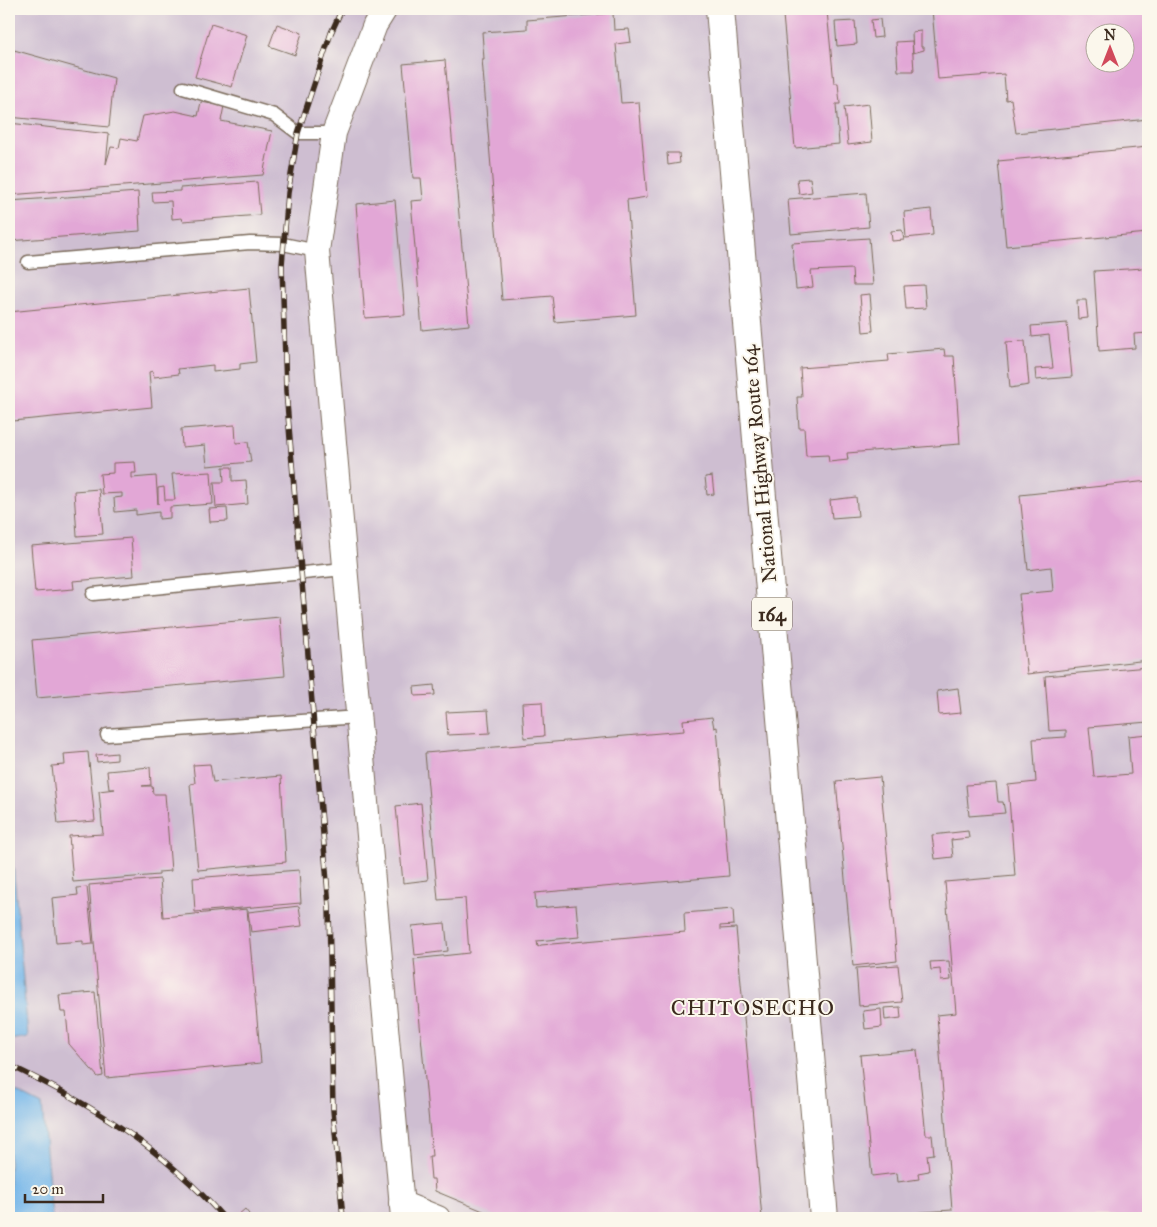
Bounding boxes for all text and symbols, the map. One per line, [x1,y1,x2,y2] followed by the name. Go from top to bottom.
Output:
[1084,22,1134,72] north arrow
[1104,27,1116,44] text: N
[737,343,782,584] street label: National Highway Route 164
[752,598,792,630] road number: 164
[671,994,835,1021] district label: CHITOSECHO
[25,1172,102,1204] scale bar
[32,1180,64,1198] text: 20 m

